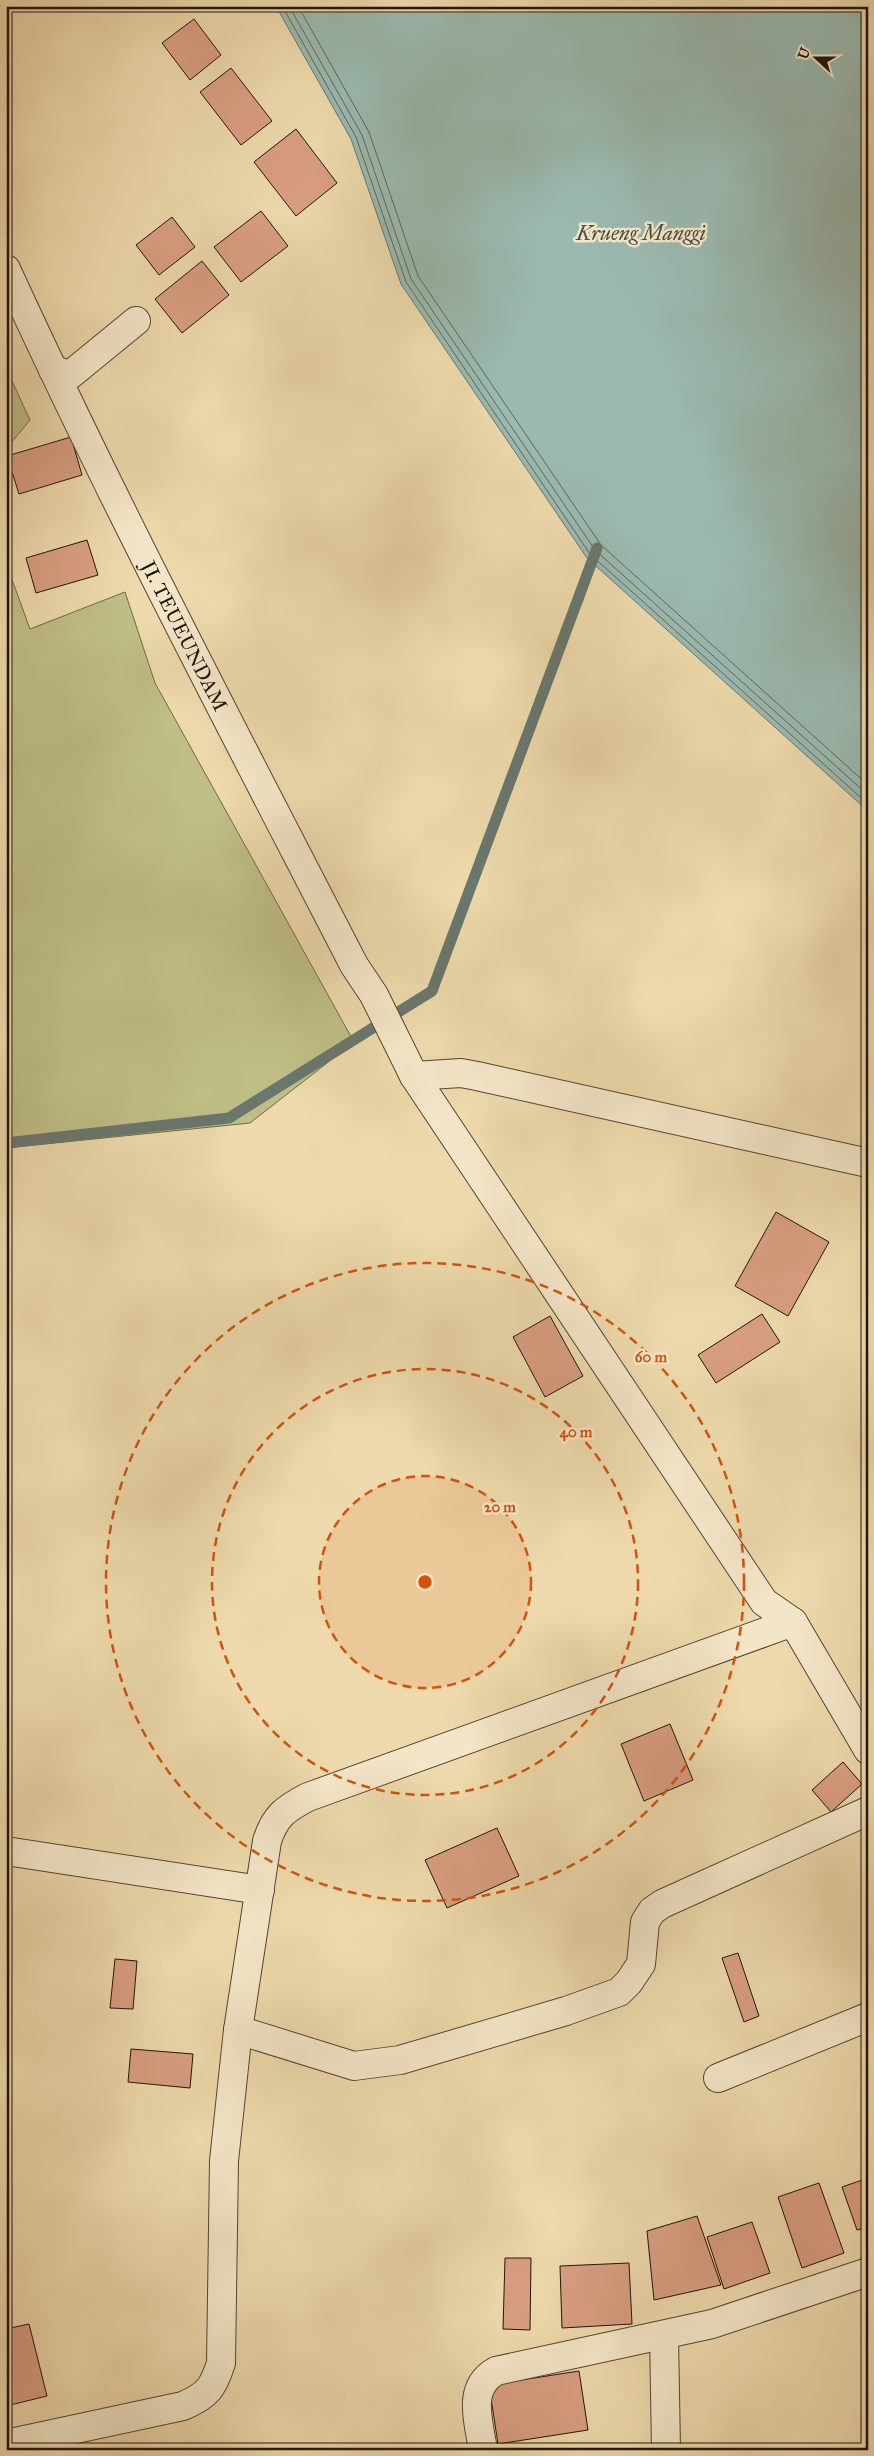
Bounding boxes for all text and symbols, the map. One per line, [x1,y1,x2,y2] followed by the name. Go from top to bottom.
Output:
[792,32,842,82] north arrow
[794,44,815,62] text: U
[575,220,706,246] water label: Krueng Manggi
[135,555,233,715] street label: JI. TEUEUNDAM
[635,1348,668,1366] text: 60 m
[560,1423,593,1442] text: 40 m
[484,1498,516,1516] text: 20 m
[416,1573,434,1591] centre of rings

